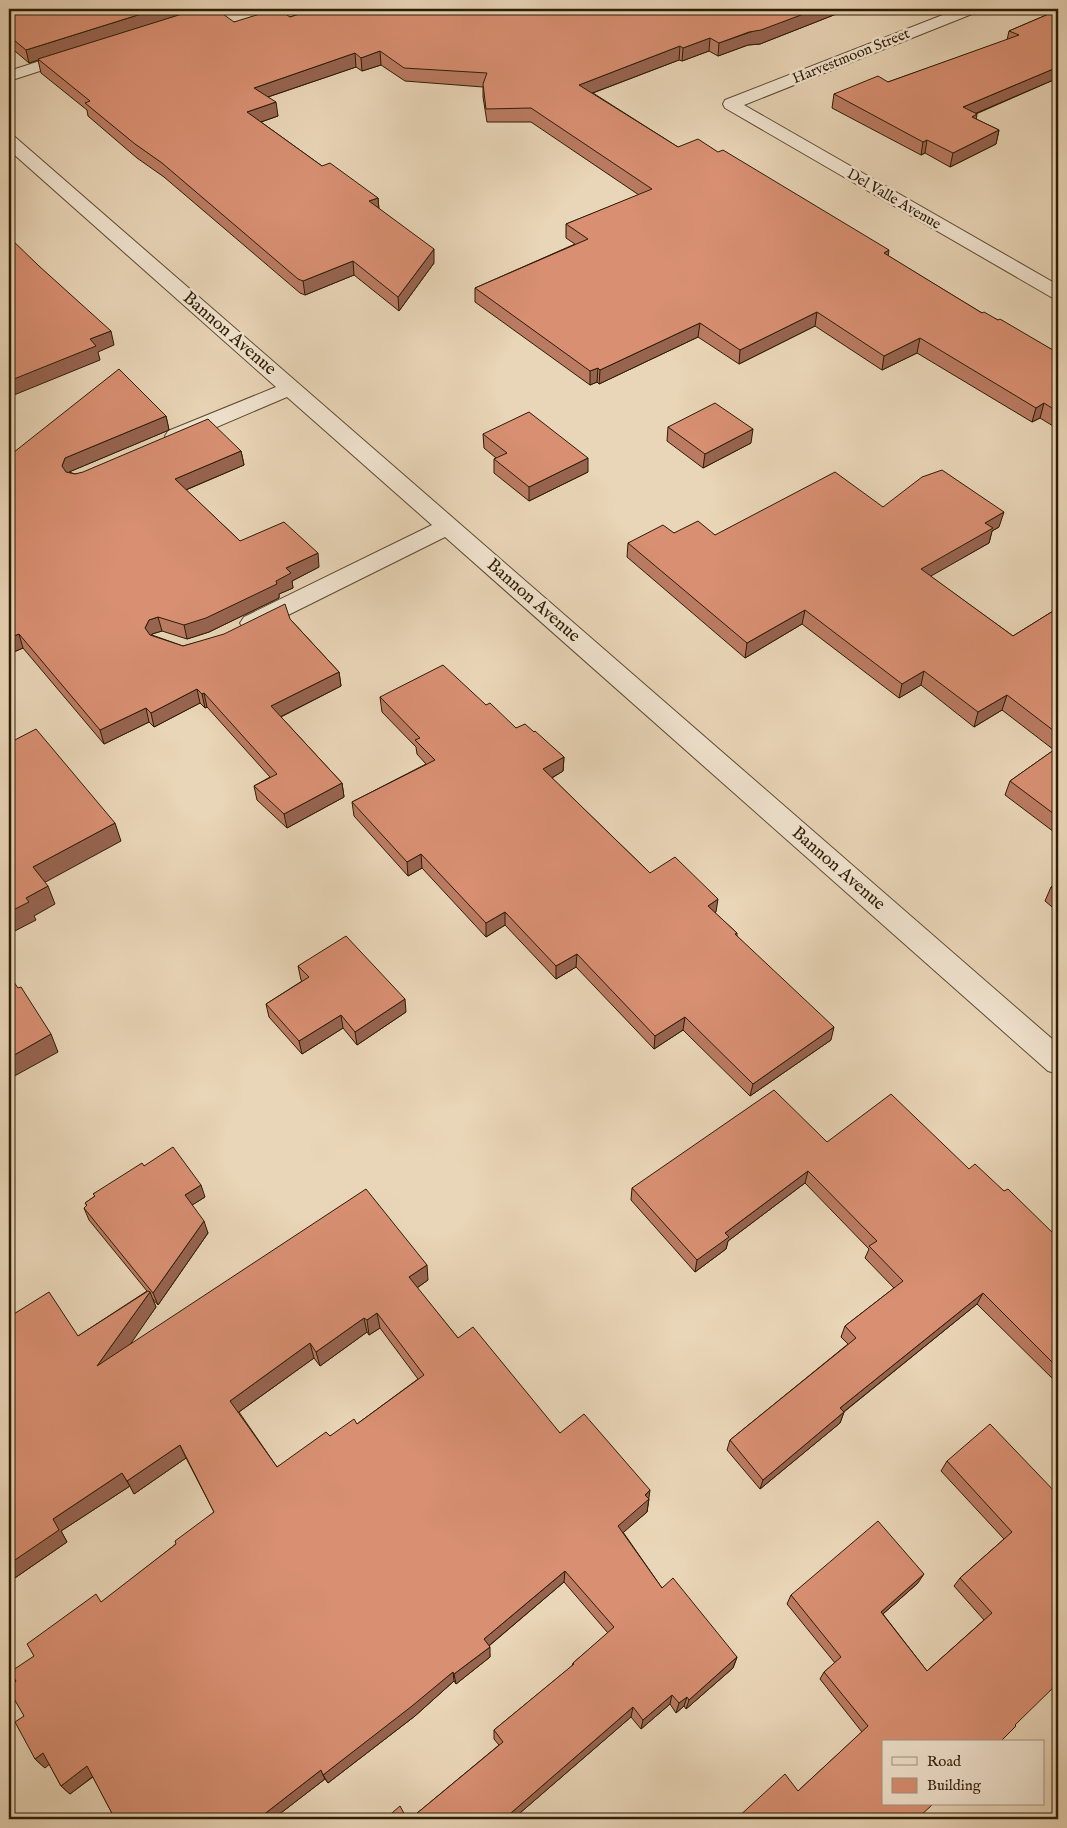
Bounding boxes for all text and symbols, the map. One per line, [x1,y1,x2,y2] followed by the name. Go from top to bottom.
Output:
[790,24,912,88] street label: Harvestmoon Street
[843,164,945,234] street label: Del Valle Avenue
[177,287,281,381] street label: Bannon Avenue
[481,554,585,648] street label: Bannon Avenue
[786,822,890,916] street label: Bannon Avenue
[882,1740,1044,1806] legend
[927,1752,962,1771] text: Road
[927,1776,982,1795] text: Building

